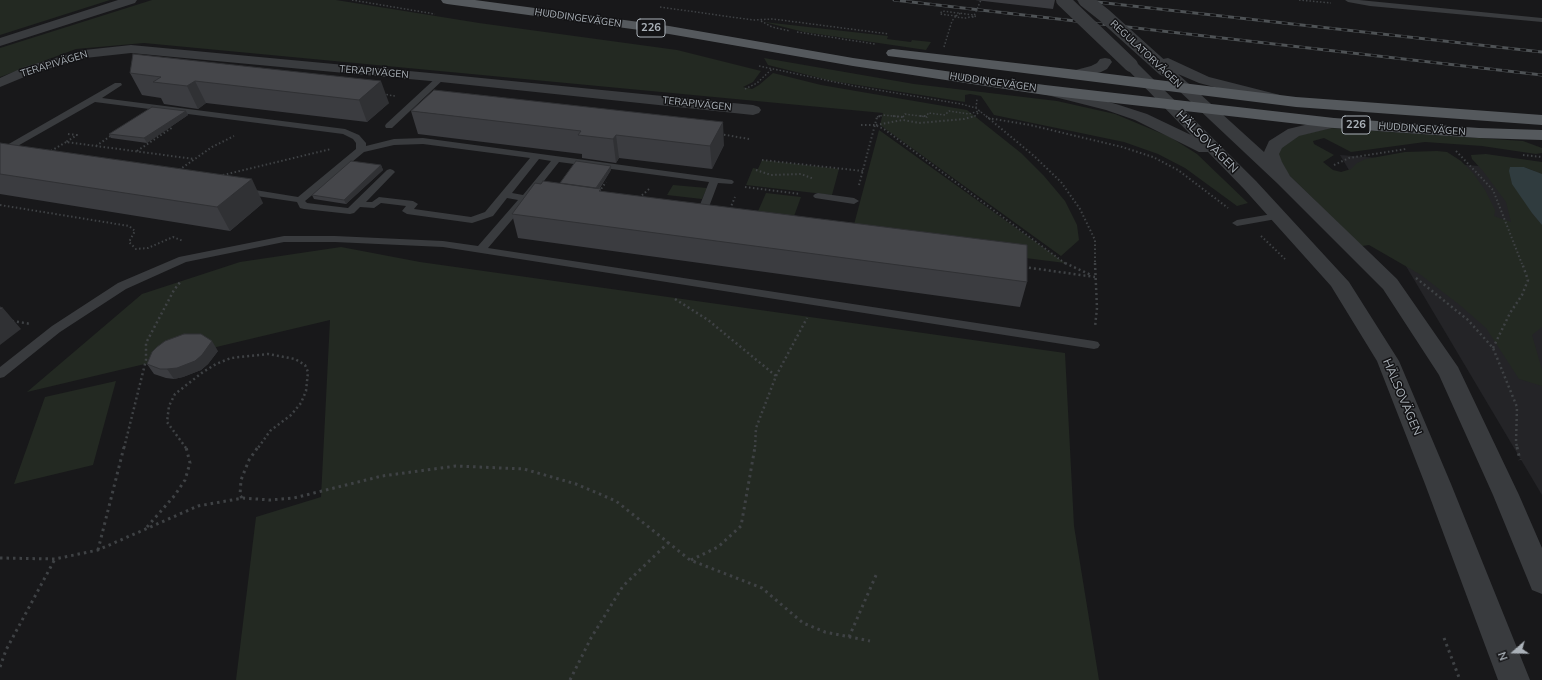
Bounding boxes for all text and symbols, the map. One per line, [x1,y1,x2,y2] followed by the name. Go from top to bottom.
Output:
[534,6,622,30] street label: HUDDINGEVÄGEN
[1108,18,1184,90] street label: REGULATORVÄGEN
[637,19,665,37] road number: 226
[19,48,89,80] street label: TERAPIVÄGEN
[339,63,409,81] street label: TERAPIVÄGEN
[949,70,1037,94] street label: HUDDINGEVÄGEN
[662,94,732,114] street label: TERAPIVÄGEN
[1173,108,1241,176] street label: HÄLSOVÄGEN
[1342,116,1370,134] road number: 226
[1378,120,1466,138] street label: HUDDINGEVÄGEN
[1379,356,1425,438] street label: HÄLSOVÄGEN
[1494,632,1534,672] north arrow
[1495,650,1511,662] text: N

